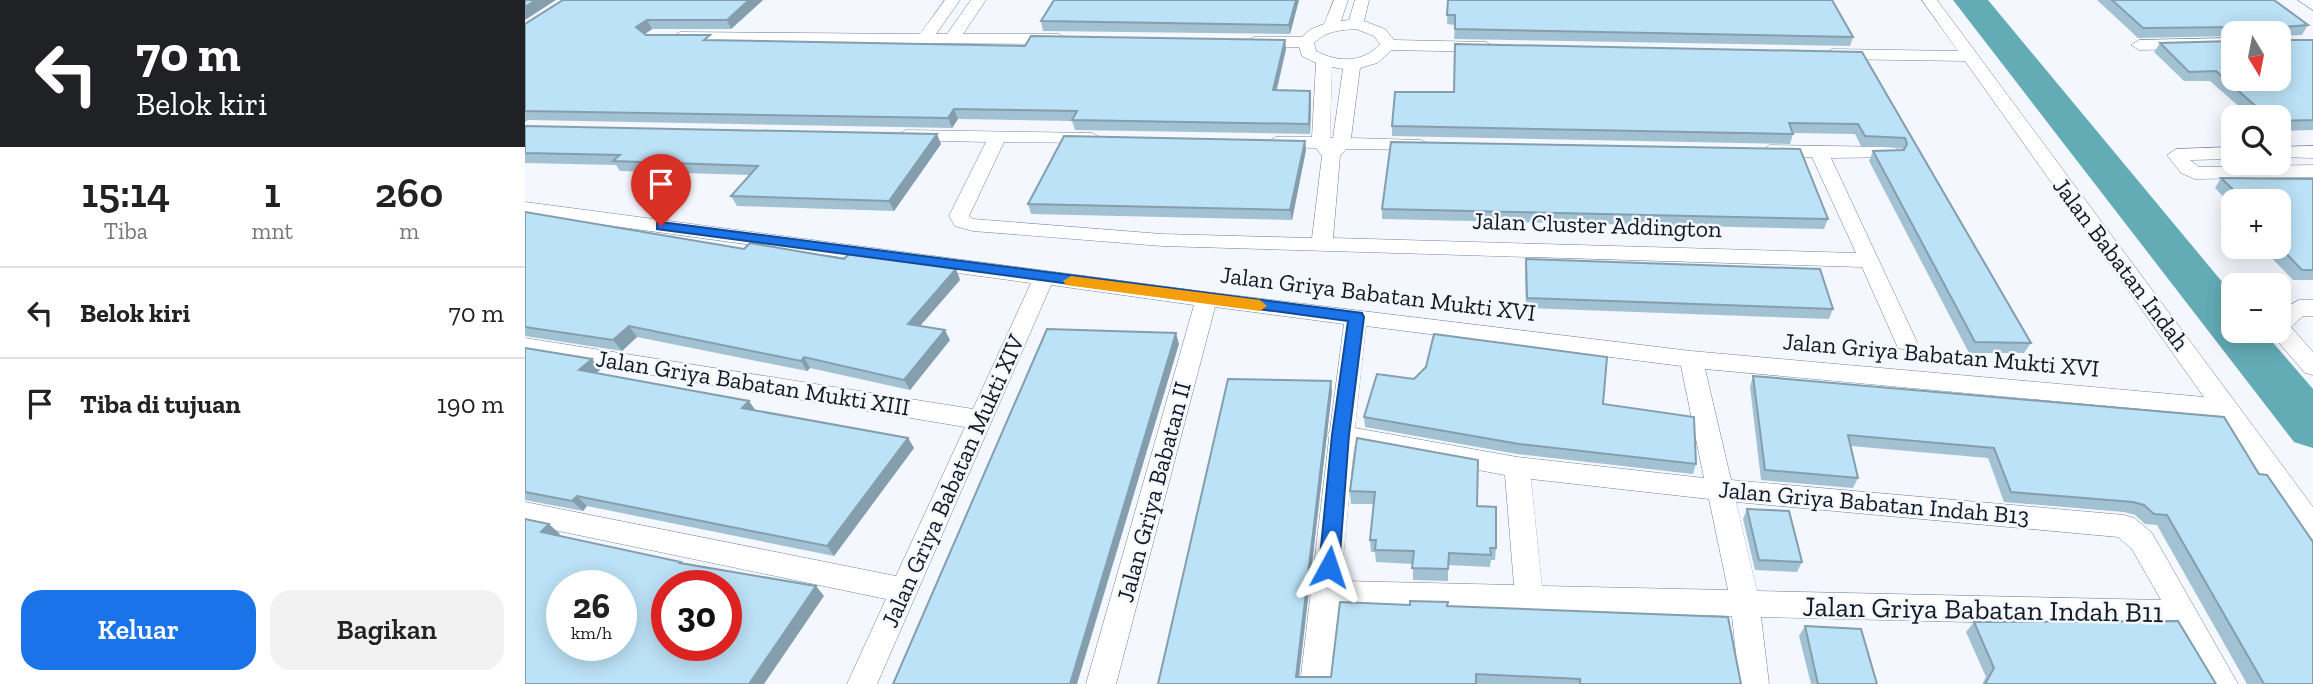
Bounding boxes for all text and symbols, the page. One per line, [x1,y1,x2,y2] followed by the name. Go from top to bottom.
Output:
[2221,21,2291,91] north arrow
[2221,21,2291,343] map controls
[136,25,241,84] text: 70 m
[21,28,112,119] icon: left
[136,85,267,123] text: Belok kiri
[2221,105,2291,175] button: search
[631,154,691,226] pin
[642,165,680,203] icon: arrive
[82,167,170,218] text: 15:14
[264,167,281,218] text: 1
[375,167,443,218] text: 260
[2047,172,2196,356] street label: Jalan Babatan Indah
[2221,189,2291,259] button: +
[1472,206,1723,243] street label: Jalan Cluster Addington
[104,217,148,245] text: Tiba
[252,217,293,245] text: mnt
[399,217,419,245] text: m
[1219,260,1537,327] street label: Jalan Griya Babatan Mukti XVI
[2221,273,2291,343] button: −
[21,294,59,332] icon: left
[80,297,190,329] text: Belok kiri
[448,297,504,329] text: 70 m
[1782,326,2100,383] street label: Jalan Griya Babatan Mukti XVI
[875,329,1031,632] street label: Jalan Griya Babatan Mukti XIV
[594,343,912,422] street label: Jalan Griya Babatan Mukti XIII
[1110,378,1197,605] street label: Jalan Griya Babatan II
[21,385,59,423] icon: arrive
[80,388,241,420] text: Tiba di tujuan
[437,388,504,420] text: 190 m
[1717,474,2031,531] street label: Jalan Griya Babatan Indah B13
[1292,530,1366,604] position arrow
[651,570,742,661] speed limit sign: 30
[573,585,610,627] text: 26
[21,590,256,670] button: Keluar
[270,590,504,670] button: Bagikan
[1802,590,2164,629] street label: Jalan Griya Babatan Indah B11
[571,622,612,644] text: km/h

